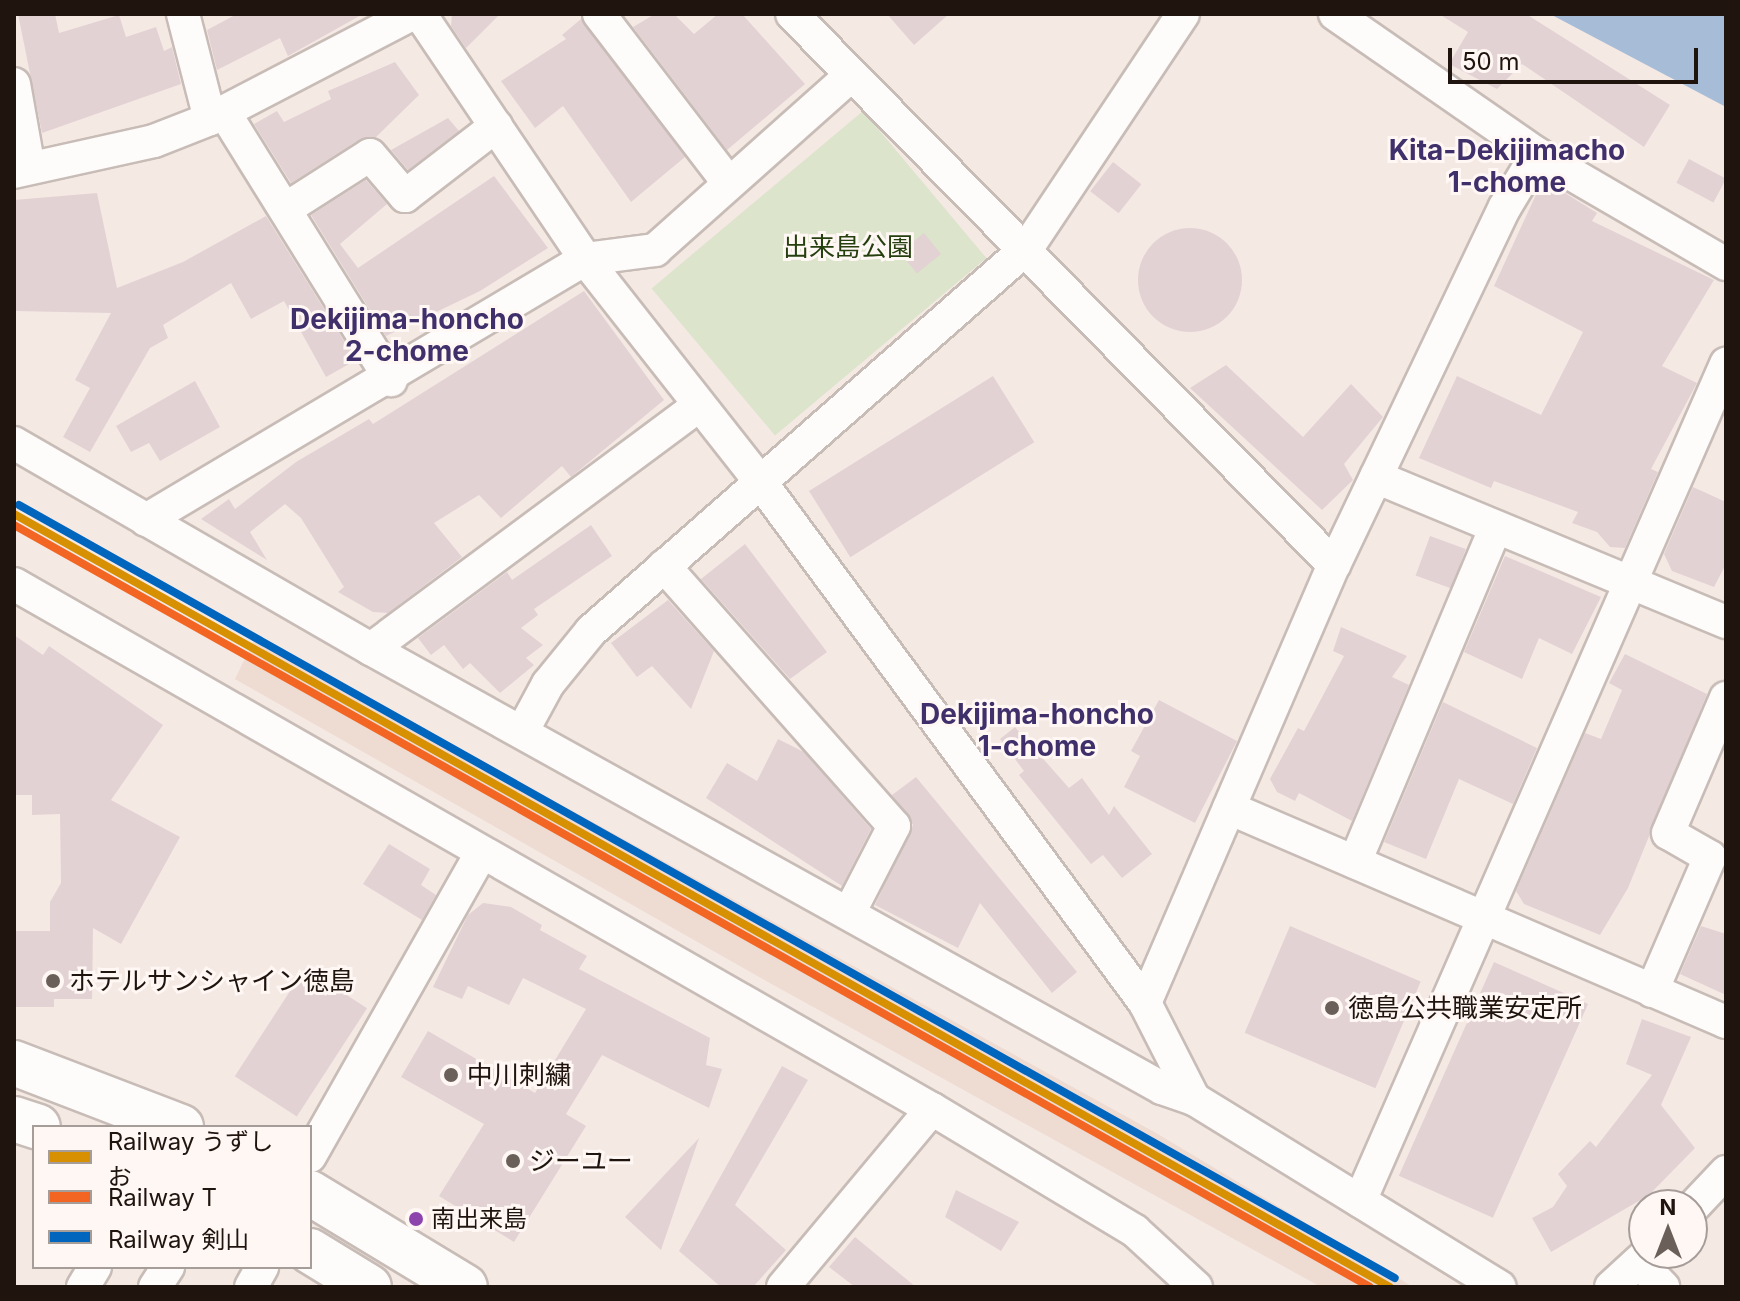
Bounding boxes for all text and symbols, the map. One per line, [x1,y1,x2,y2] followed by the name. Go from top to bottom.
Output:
[1452,32,1702,82] scale bar
[1462,47,1520,76] text: 50 m
[1389,133,1625,199] district label: Kita-Dekijimacho 1-chome
[783,231,913,263] park label: 出来島公園
[290,302,524,368] district label: Dekijima-honcho 2-chome
[920,697,1154,763] district label: Dekijima-honcho 1-chome
[69,965,355,997] place label: ホテルサンシャイン徳島
[44,972,62,990] marker: ホテルサンシャイン徳島
[1348,992,1582,1024] place label: 徳島公共職業安定所
[1323,999,1341,1017] marker: 徳島公共職業安定所
[467,1059,571,1091] place label: 中川刺繍
[442,1066,460,1084] marker: 中川刺繍
[32,1125,312,1269] legend
[108,1127,273,1191] text: Railway うずしお
[529,1145,633,1177] place label: ジーユー
[504,1152,522,1170] marker: ジーユー
[108,1183,217,1212] text: Railway T
[1628,1189,1708,1269] north arrow
[1660,1194,1676,1220] text: N
[431,1205,527,1233] place label: 南出来島
[408,1211,424,1227] marker: 南出来島
[108,1225,249,1254] text: Railway 剣山

